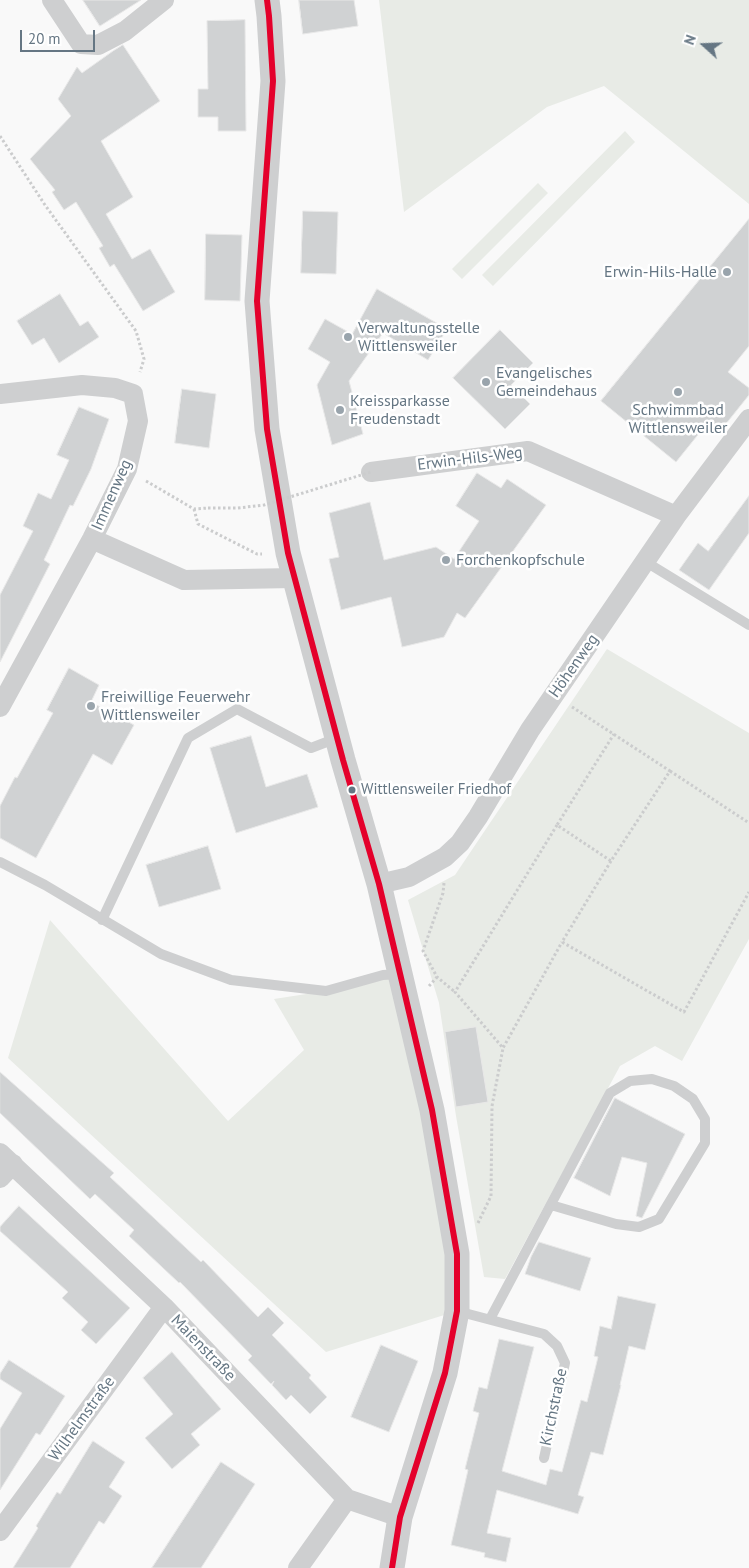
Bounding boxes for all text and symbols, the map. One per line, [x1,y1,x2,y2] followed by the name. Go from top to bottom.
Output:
[22,20,98,52] scale bar
[679,20,729,70] north arrow
[28,29,61,48] text: 20 m
[680,32,700,47] text: N
[604,262,717,282] place label: Erwin-Hils-Halle
[721,266,733,278] marker: Erwin-Hils-Halle
[358,318,480,356] place label: Verwaltungsstelle Wittlensweiler
[342,331,354,343] marker: Verwaltungsstelle Wittlensweiler
[496,363,597,401] place label: Evangelisches Gemeindehaus
[480,376,492,388] marker: Evangelisches Gemeindehaus
[672,386,684,398] marker: Schwimmbad Wittlensweiler
[350,391,450,429] place label: Kreissparkasse Freudenstadt
[629,400,727,438] place label: Schwimmbad Wittlensweiler
[334,404,346,416] marker: Kreissparkasse Freudenstadt
[416,443,524,475] street label: Erwin-Hils-Weg
[88,457,136,533] street label: Immenweg
[456,550,585,570] place label: Forchenkopfschule
[440,554,452,566] marker: Forchenkopfschule
[545,631,603,701] street label: Höhenweg
[101,687,250,725] place label: Freiwillige Feuerwehr Wittlensweiler
[85,700,97,712] marker: Freiwillige Feuerwehr Wittlensweiler
[361,781,511,799] place label: Wittlensweiler Friedhof
[347,785,357,795] marker: Wittlensweiler Friedhof
[167,1311,239,1385] street label: Maienstraße
[536,1367,572,1447] street label: Kirchstraße
[45,1373,119,1465] street label: Wilhelmstraße

